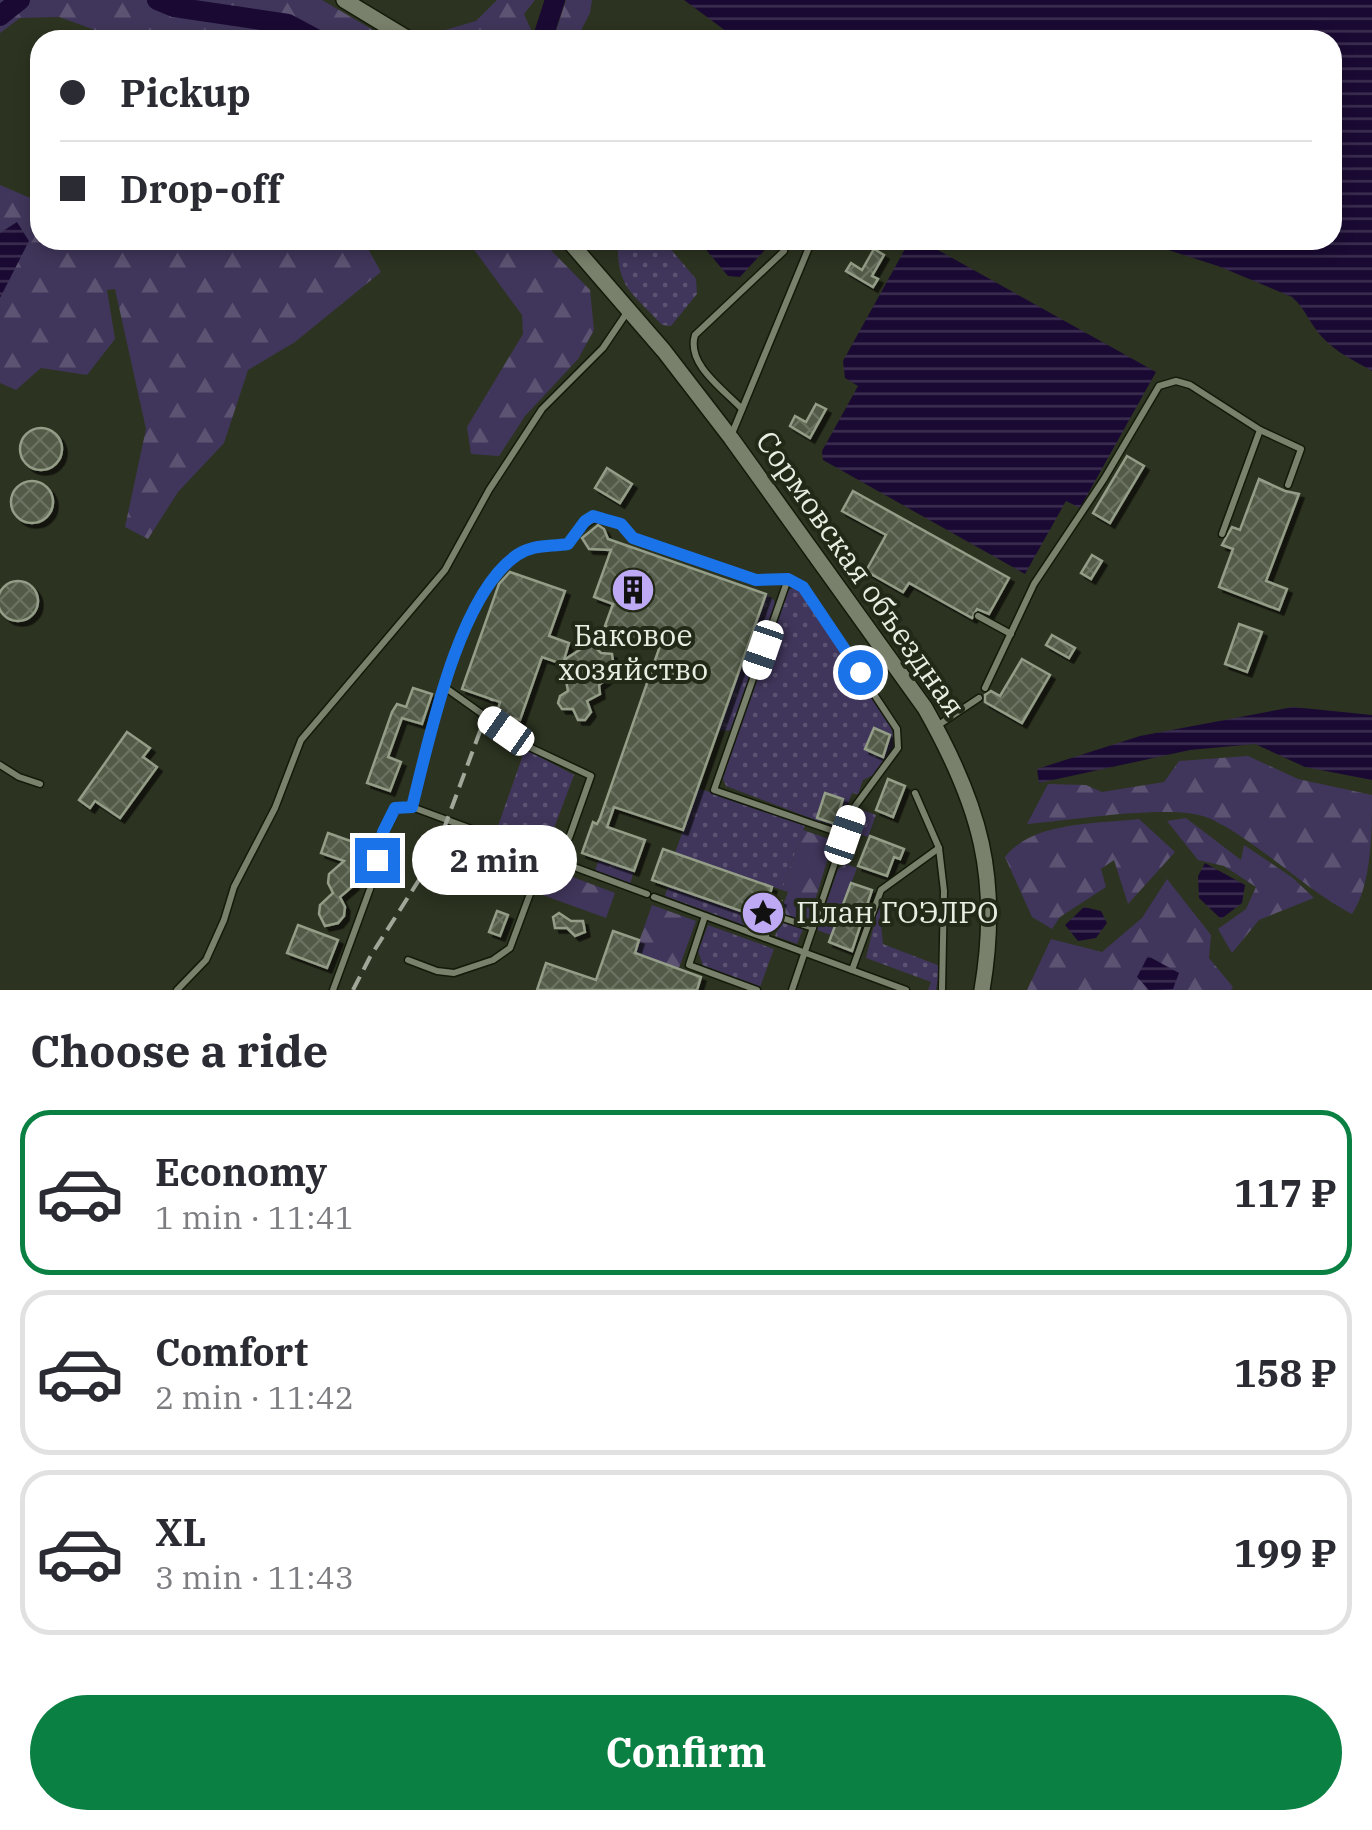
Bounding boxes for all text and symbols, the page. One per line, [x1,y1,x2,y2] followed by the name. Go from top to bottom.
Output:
[120,68,251,117] text: Pickup
[120,164,282,213] text: Drop-off
[748,423,975,723] street label: Сормовская объездная
[610,567,656,613] building icon: Баковое хозяйство
[558,615,708,688] place label: Баковое хозяйство
[739,617,787,683] car
[838,650,883,695] route start
[473,702,539,760] car
[821,802,869,868] car
[412,825,577,895] callout: 2 min
[355,838,400,883] route end
[450,839,539,881] text: 2 min
[740,890,786,936] place icon: План ГОЭЛРО
[796,892,999,931] place label: План ГОЭЛРО
[30,1021,328,1079] text: Choose a ride
[155,1147,327,1196] text: Economy
[35,1148,125,1238] icon: car
[1234,1168,1337,1217] text: 117 ₽
[155,1196,354,1238] text: 1 min · 11:41
[155,1327,308,1376] text: Comfort
[35,1328,125,1418] icon: car
[1234,1348,1337,1397] text: 158 ₽
[155,1376,354,1418] text: 2 min · 11:42
[155,1507,206,1556] text: XL
[35,1508,125,1598] icon: car
[1234,1528,1337,1577] text: 199 ₽
[155,1556,354,1598] text: 3 min · 11:43
[30,1695,1342,1810] button: Confirm

